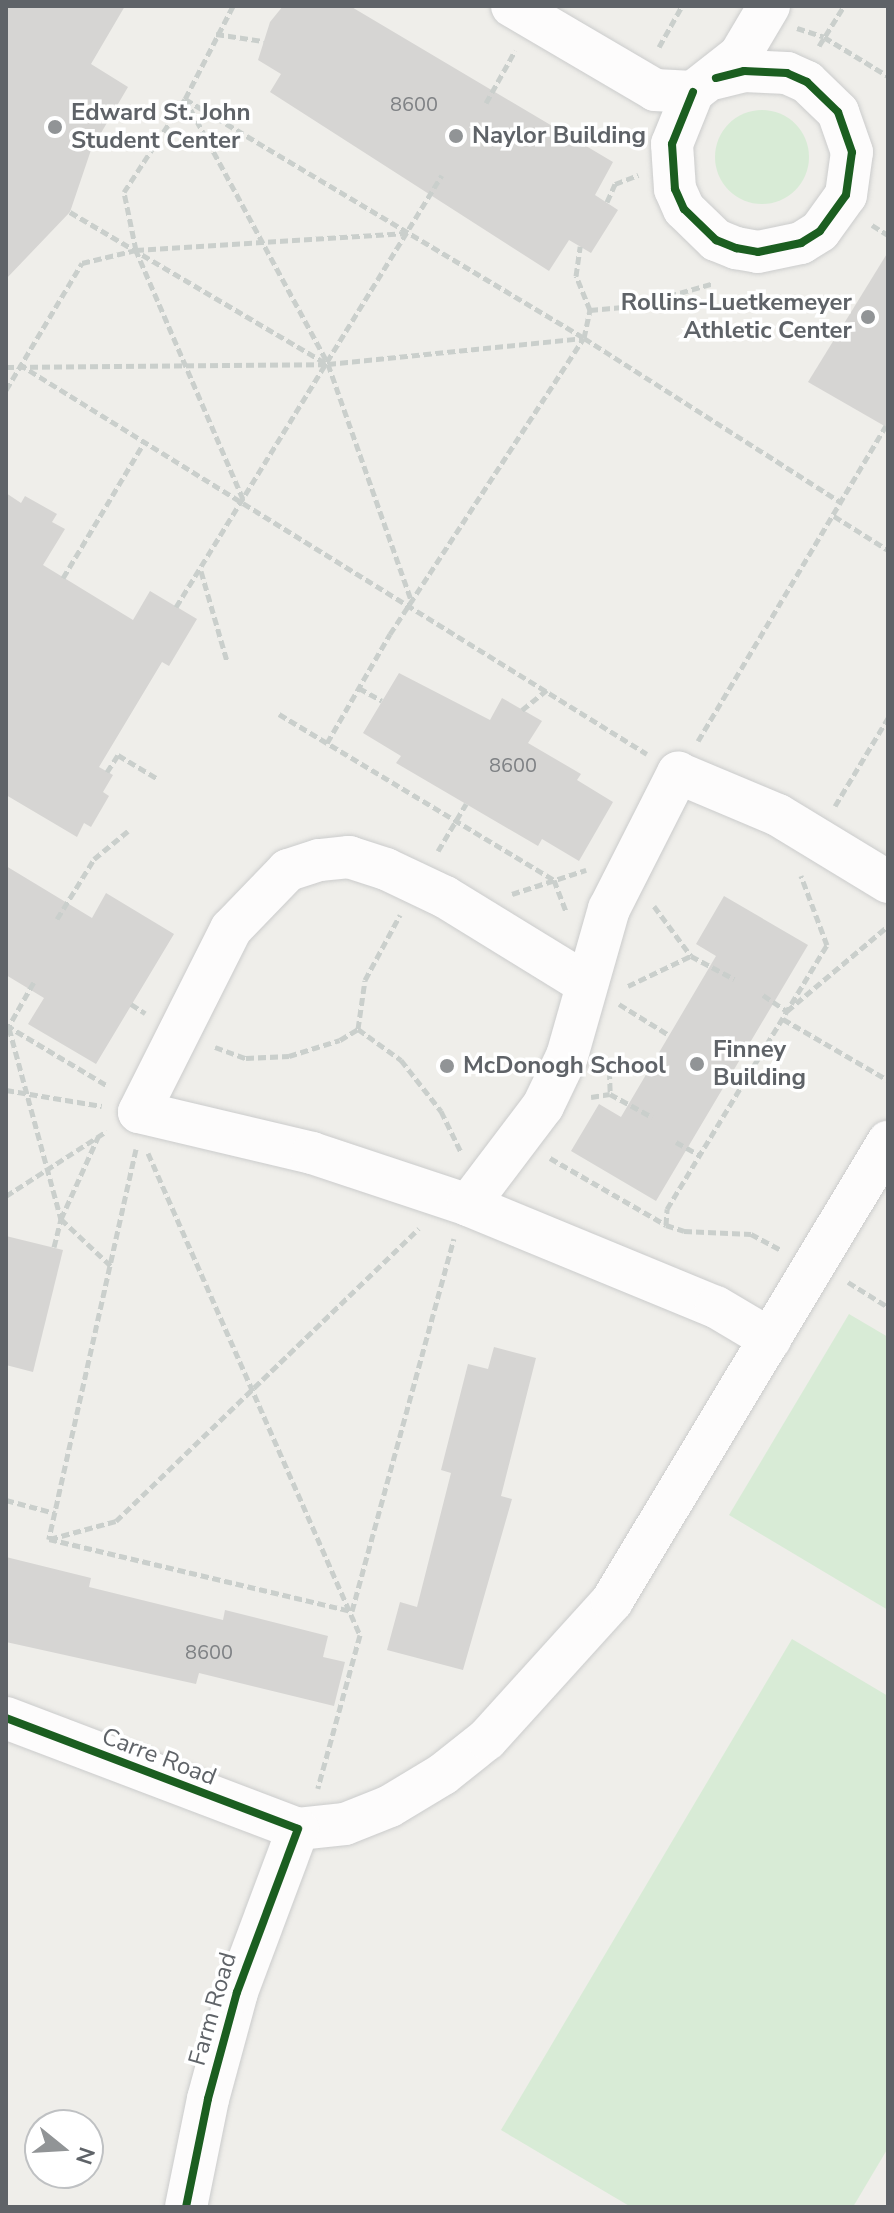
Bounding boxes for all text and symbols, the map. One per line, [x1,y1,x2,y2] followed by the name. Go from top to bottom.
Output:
[390,92,438,116] house number: 8600
[71,99,251,155] place label: Edward St. John Student Center
[46,118,64,136] marker: Edward St. John Student Center
[472,122,646,150] place label: Naylor Building
[447,127,465,145] marker: Naylor Building
[621,289,852,345] place label: Rollins-Luetkemeyer Athletic Center
[859,308,877,326] marker: Rollins-Luetkemeyer Athletic Center
[489,753,537,777] house number: 8600
[713,1036,806,1092] place label: Finney Building
[463,1052,666,1080] place label: McDonogh School
[688,1055,706,1073] marker: Finney Building
[438,1057,456,1075] marker: McDonogh School
[185,1640,233,1664] house number: 8600
[98,1722,220,1792] street label: Carre Road
[183,1949,243,2069] street label: Farm Road
[24,2109,104,2189] north arrow
[68,2143,102,2168] text: N

